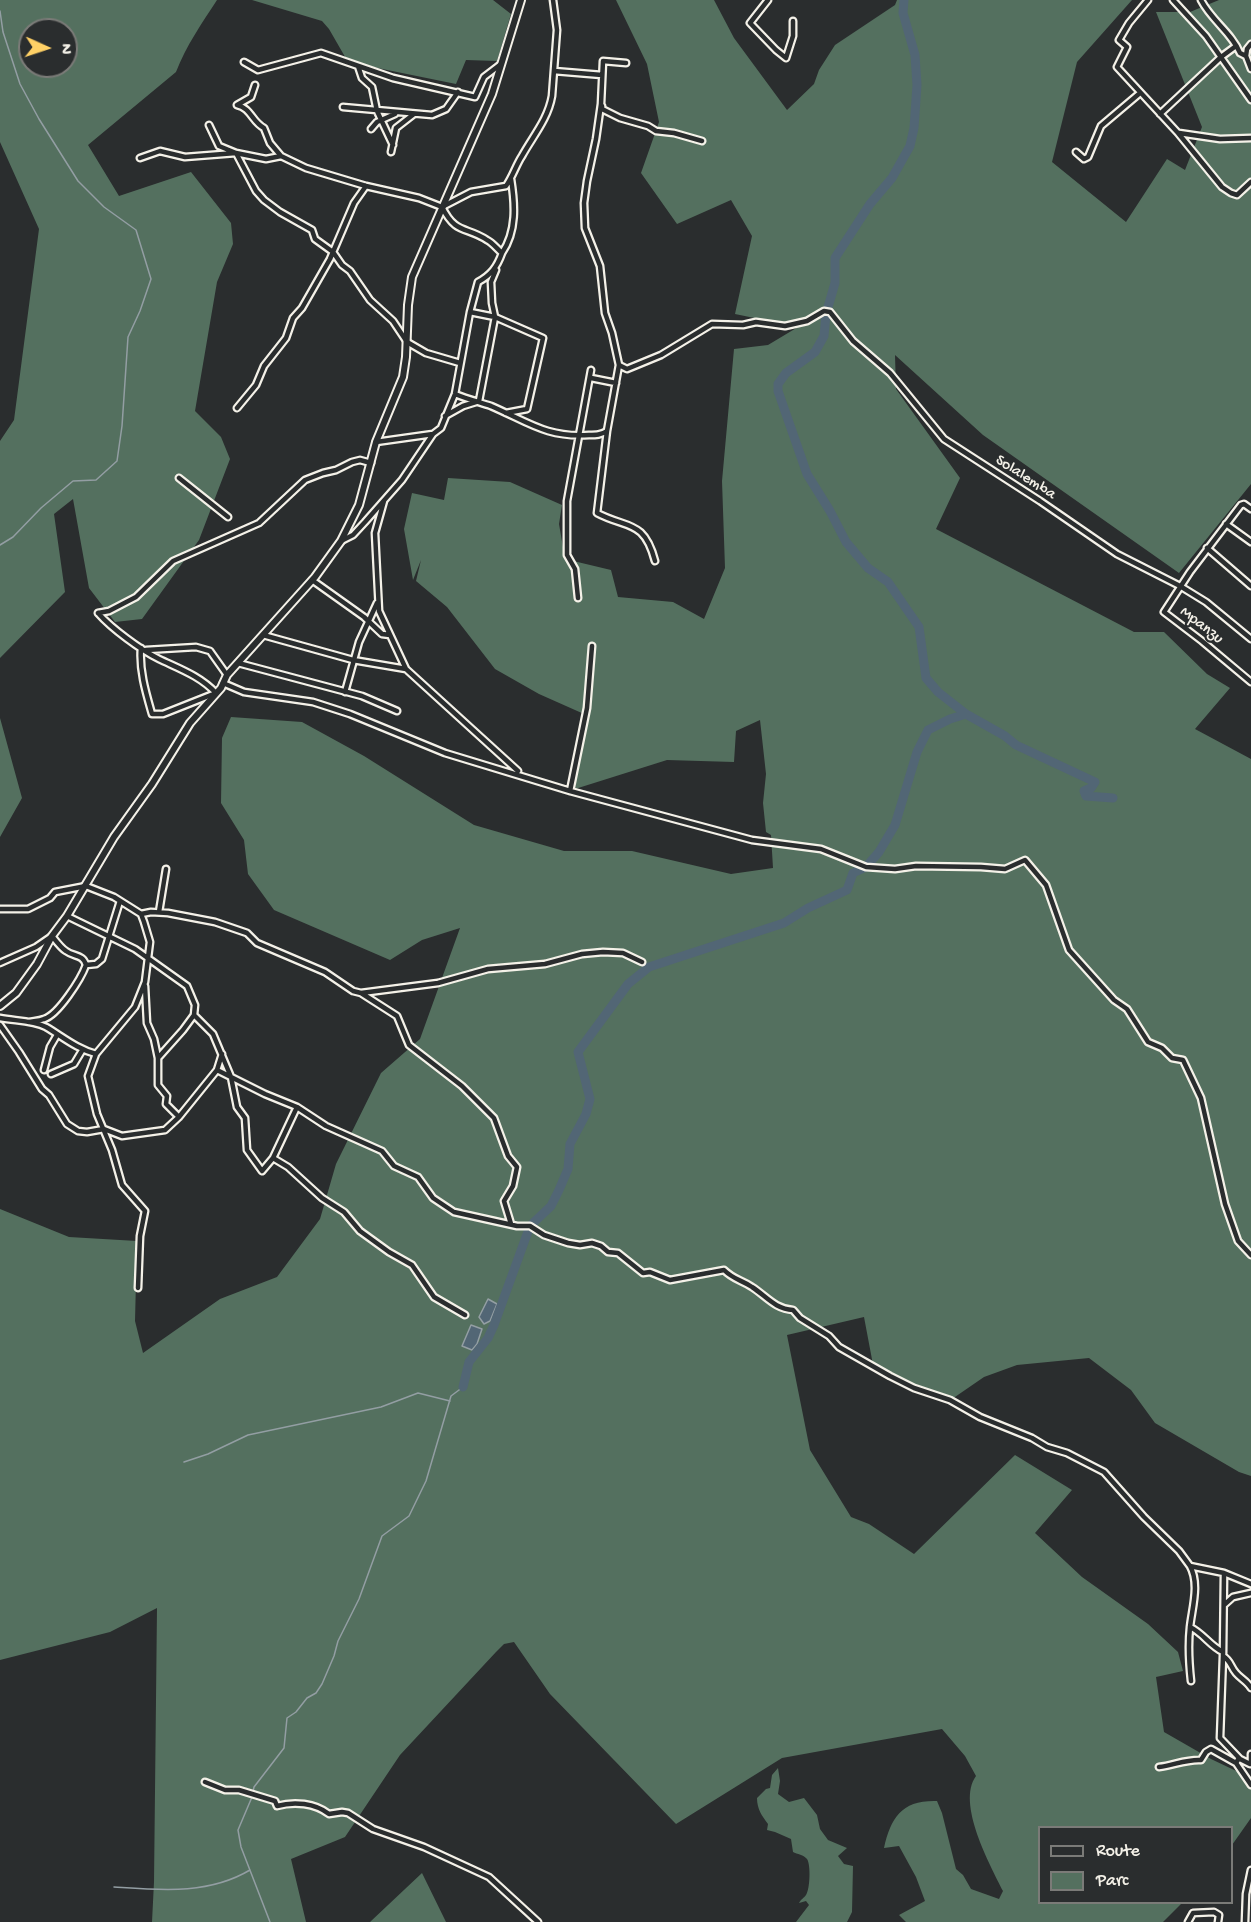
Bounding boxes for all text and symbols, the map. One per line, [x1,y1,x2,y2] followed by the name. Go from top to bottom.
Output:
[18,18,78,78] north arrow
[55,43,74,55] text: N
[991,451,1059,505] street label: Solalemba
[1175,603,1227,649] street label: Mpanzu
[1038,1826,1233,1904] legend
[1096,1841,1140,1862] text: Route
[1096,1871,1128,1892] text: Parc

